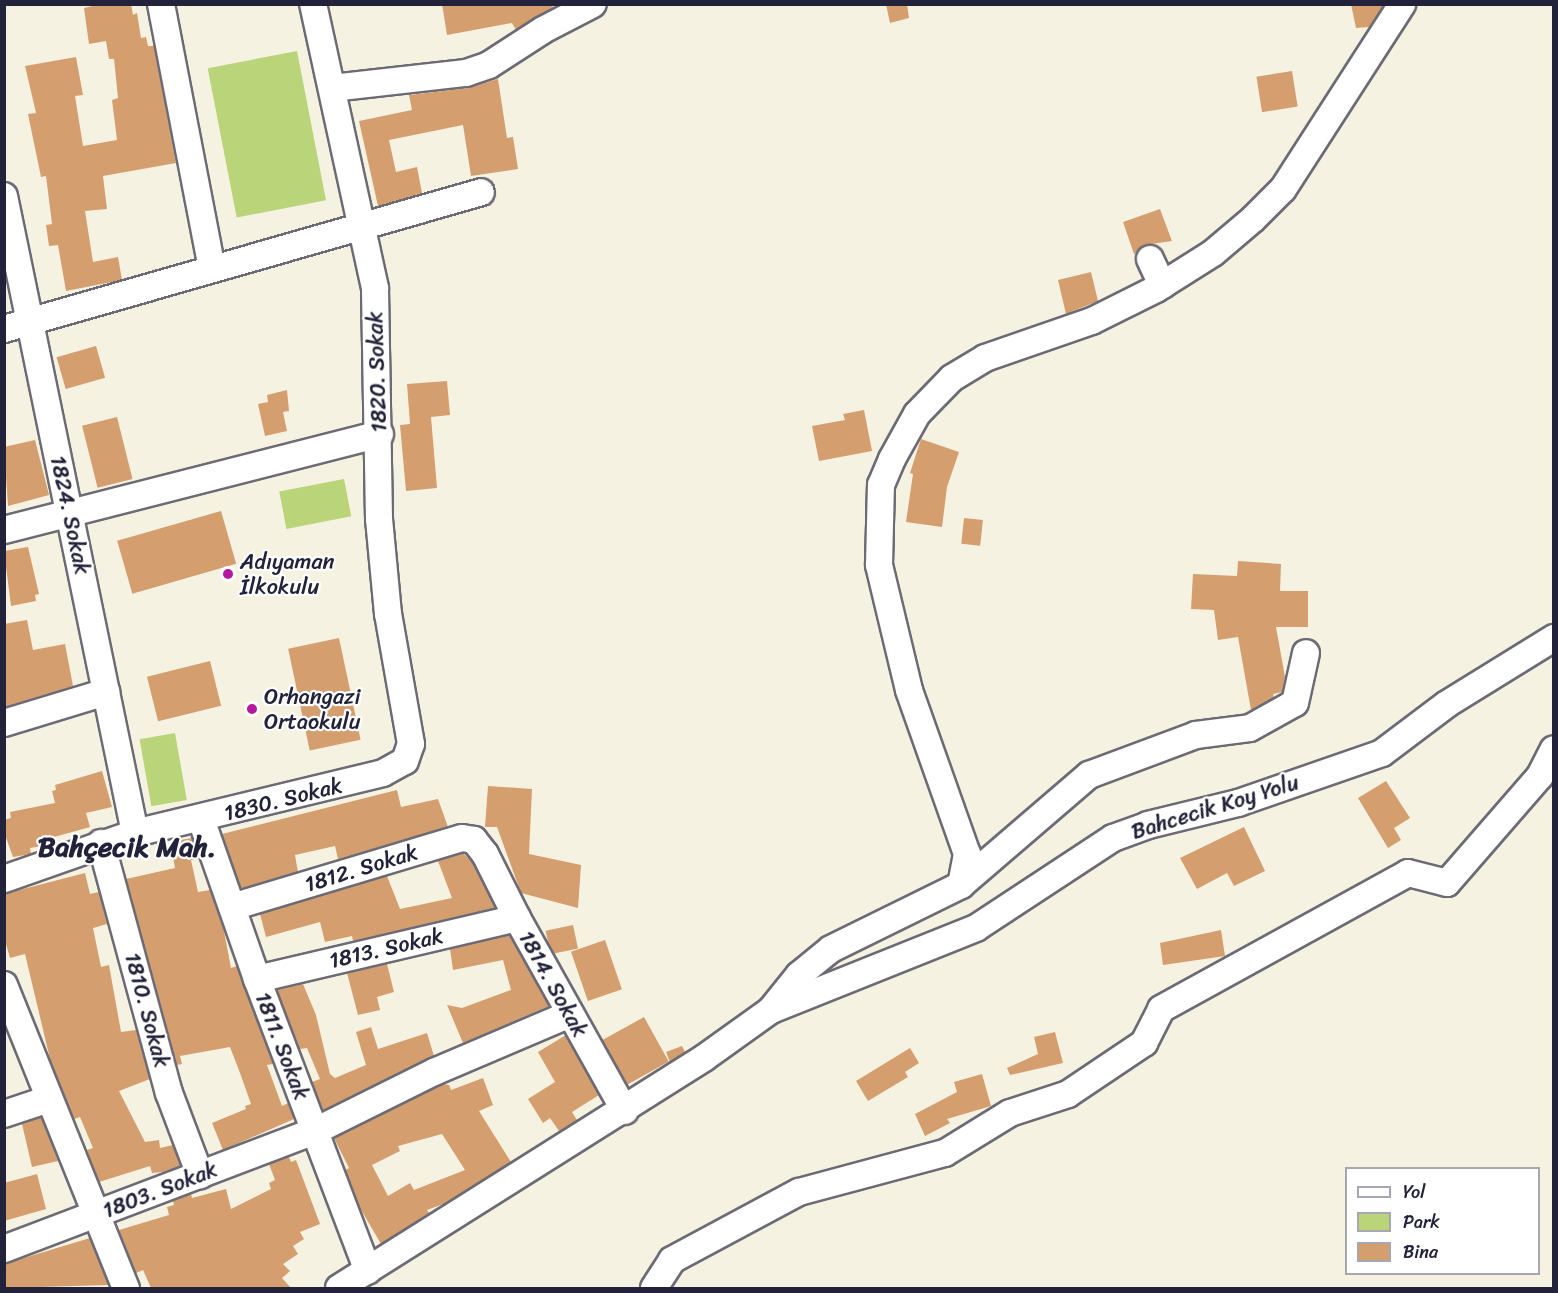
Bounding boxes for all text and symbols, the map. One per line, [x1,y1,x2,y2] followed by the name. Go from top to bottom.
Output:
[362,311,392,433] street label: 1820. Sokak
[45,453,95,577] street label: 1824. Sokak
[240,548,334,600] place label: Adıyaman İlkokulu
[221,567,235,581] marker: Adıyaman İlkokulu
[264,683,361,734] place label: Orhangazi Ortaokulu
[245,702,259,716] marker: Orhangazi Ortaokulu
[1128,769,1302,845] street label: Bahcecik Koy Yolu
[221,772,345,826] street label: 1830. Sokak
[38,830,216,864] district label: Bahçecik Mah.
[301,838,421,898] street label: 1812. Sokak
[327,922,445,974] street label: 1813. Sokak
[513,926,593,1042] street label: 1814. Sokak
[119,950,175,1070] street label: 1810. Sokak
[249,988,315,1104] street label: 1811. Sokak
[99,1156,221,1224] street label: 1803. Sokak
[1345,1167,1540,1275] legend
[1403,1176,1425,1208] text: Yol
[1403,1206,1440,1238] text: Park
[1403,1236,1438,1268] text: Bina

